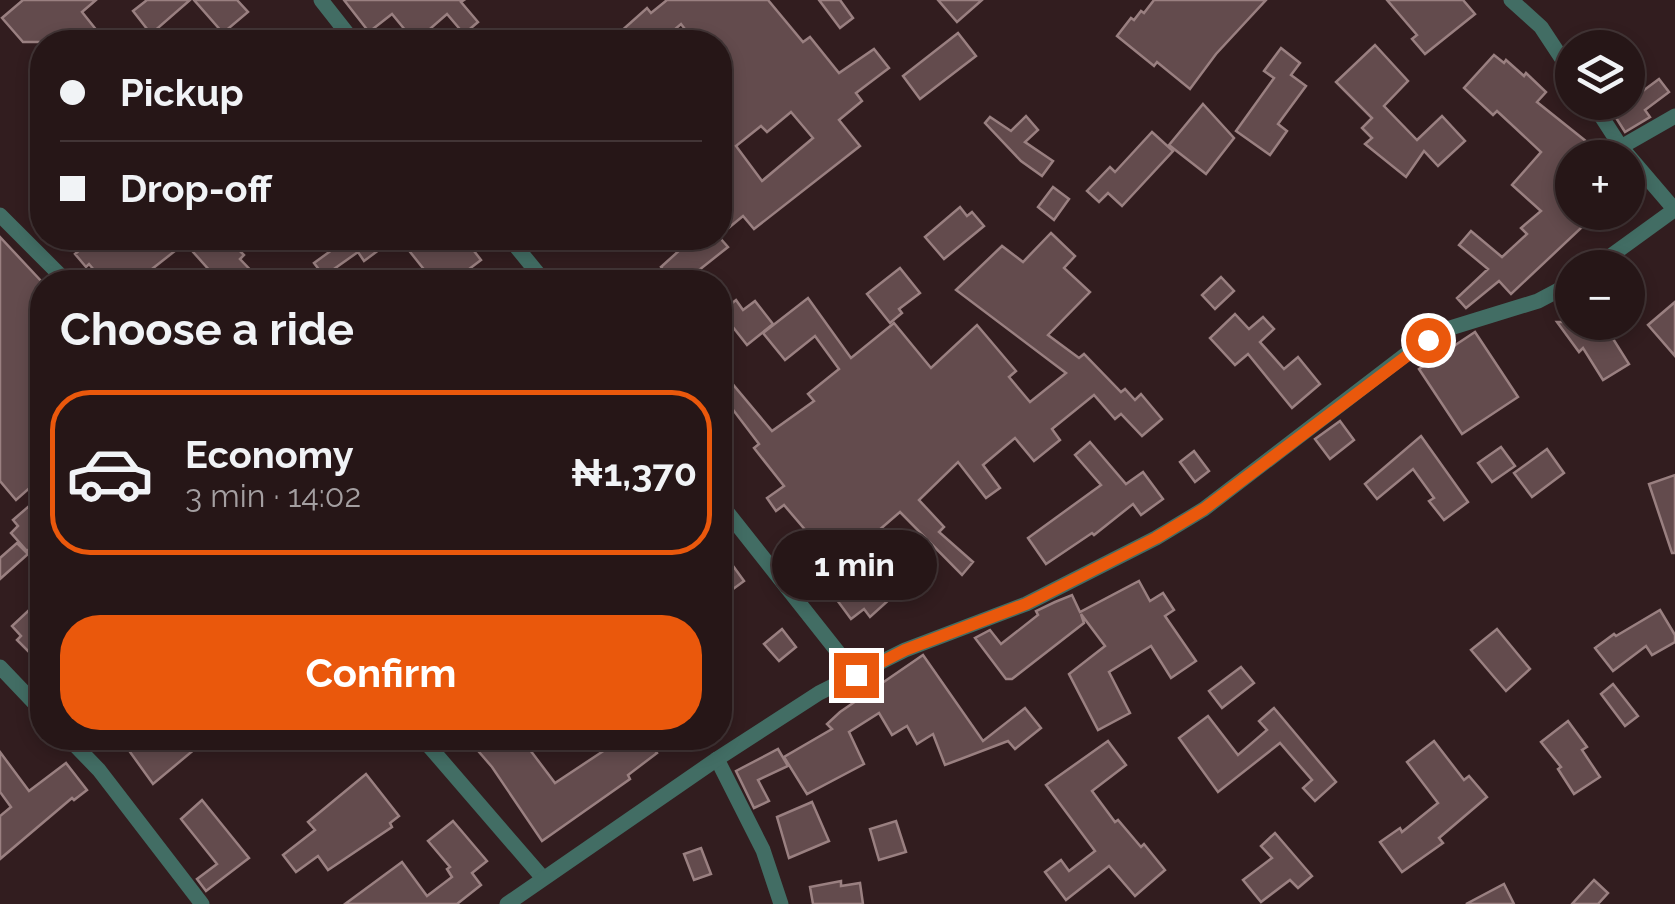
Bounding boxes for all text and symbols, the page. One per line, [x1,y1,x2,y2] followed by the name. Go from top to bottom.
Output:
[1555,30,1645,340] map controls
[1555,30,1645,120] button: layers
[120,70,244,115] text: Pickup
[1555,140,1645,230] button: +
[120,166,272,211] text: Drop-off
[1555,250,1645,340] button: −
[60,303,354,356] text: Choose a ride
[1406,318,1451,363] route start
[65,428,155,518] icon: car
[185,432,354,477] text: Economy
[571,450,697,495] text: ₦1,370
[185,477,361,514] text: 3 min · 14:02
[774,530,938,600] callout: 1 min
[814,546,895,583] text: 1 min
[60,615,702,730] button: Confirm
[834,653,879,698] route end

